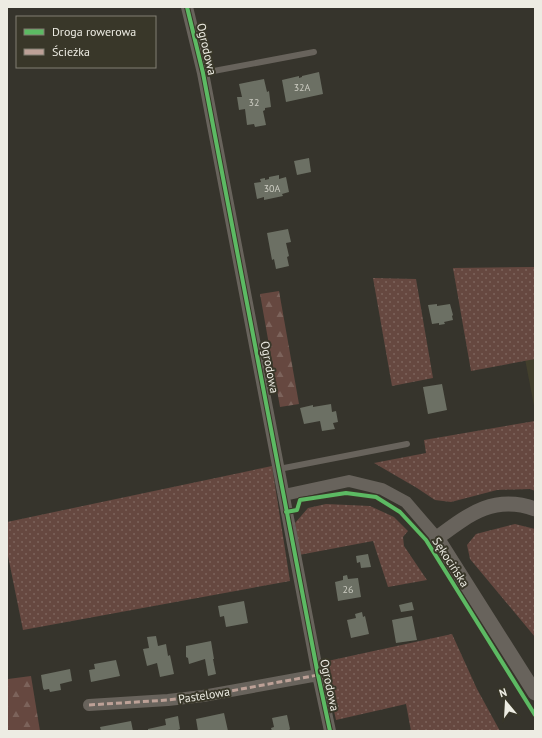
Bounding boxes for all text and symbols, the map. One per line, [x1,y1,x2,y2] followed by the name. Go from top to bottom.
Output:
[16,16,156,68] legend
[194,22,220,76] street label: Ogrodowa
[52,24,136,39] text: Droga rowerowa
[52,44,90,59] text: Ścieżka
[294,81,311,94] house number: 32A
[249,96,259,109] house number: 32
[264,182,281,195] house number: 30A
[258,340,282,394] street label: Ogrodowa
[429,534,473,590] street label: Sękocińska
[343,583,353,596] house number: 26
[317,658,343,712] street label: Ogrodowa
[486,682,526,722] north arrow
[177,684,231,706] street label: Pastelowa
[497,685,509,700] text: N

